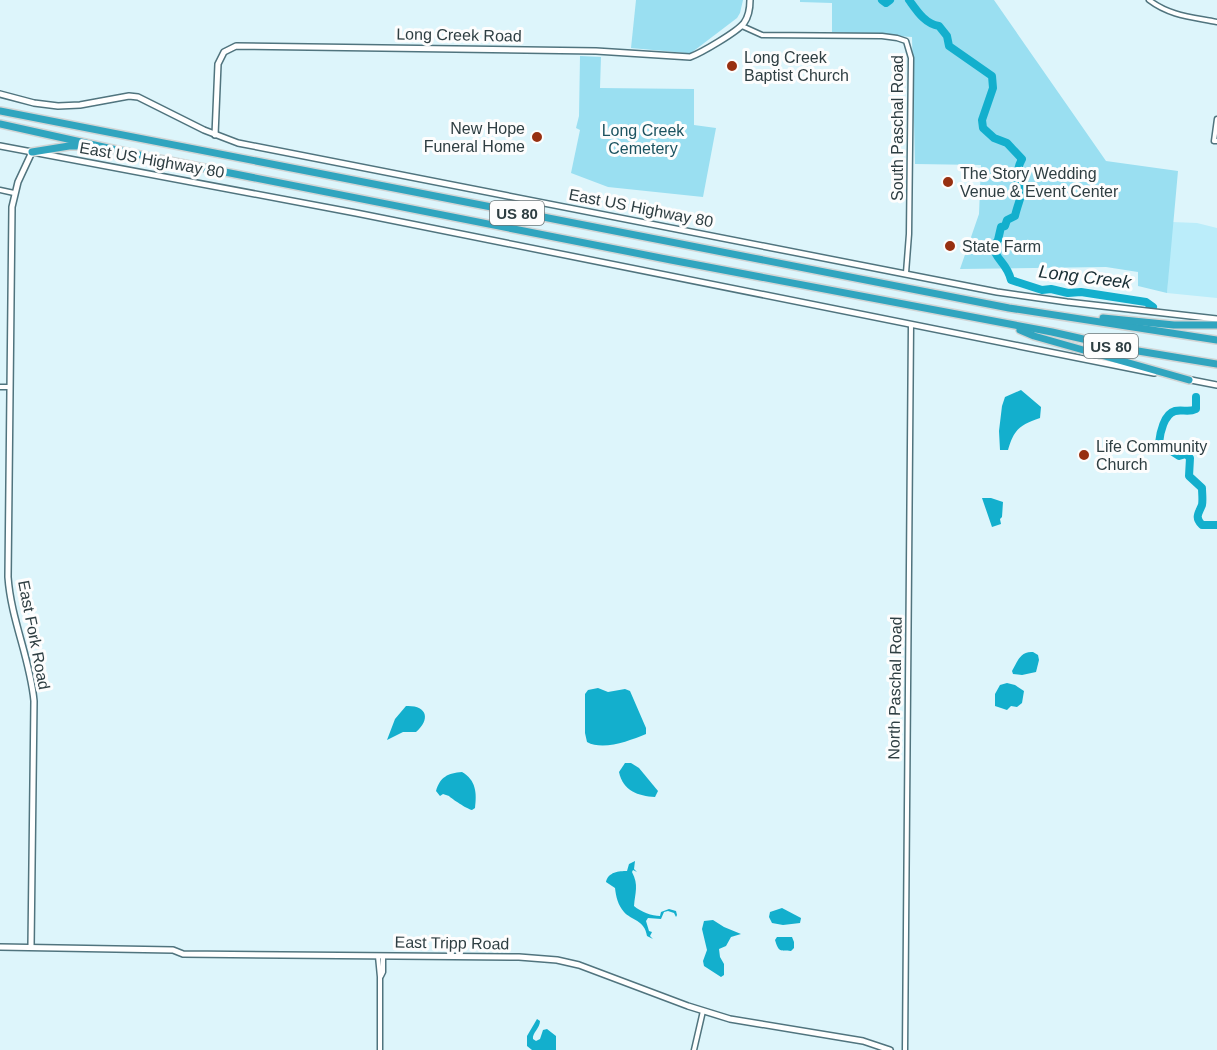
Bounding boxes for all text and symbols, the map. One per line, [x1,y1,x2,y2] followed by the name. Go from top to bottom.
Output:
[396,25,522,45] street label: Long Creek Road
[744,49,849,84] place label: Long Creek Baptist Church
[889,55,906,201] street label: South Paschal Road
[725,59,739,73] marker: Long Creek Baptist Church
[424,120,525,155] place label: New Hope Funeral Home
[602,122,685,157] park label: Long Creek Cemetery
[530,130,544,144] marker: New Hope Funeral Home
[78,139,226,181] street label: East US Highway 80
[960,165,1119,200] place label: The Story Wedding Venue & Event Center
[941,175,955,189] marker: The Story Wedding Venue & Event Center
[567,186,715,230] street label: East US Highway 80
[490,201,544,225] road number: US 80
[962,238,1041,255] place label: State Farm
[943,239,957,253] marker: State Farm
[1038,261,1133,293] water label: Long Creek
[1084,334,1138,358] road number: US 80
[1096,438,1207,473] place label: Life Community Church
[1077,448,1091,462] marker: Life Community Church
[15,579,53,691] street label: East Fork Road
[885,616,905,760] street label: North Paschal Road
[394,934,510,952] street label: East Tripp Road

